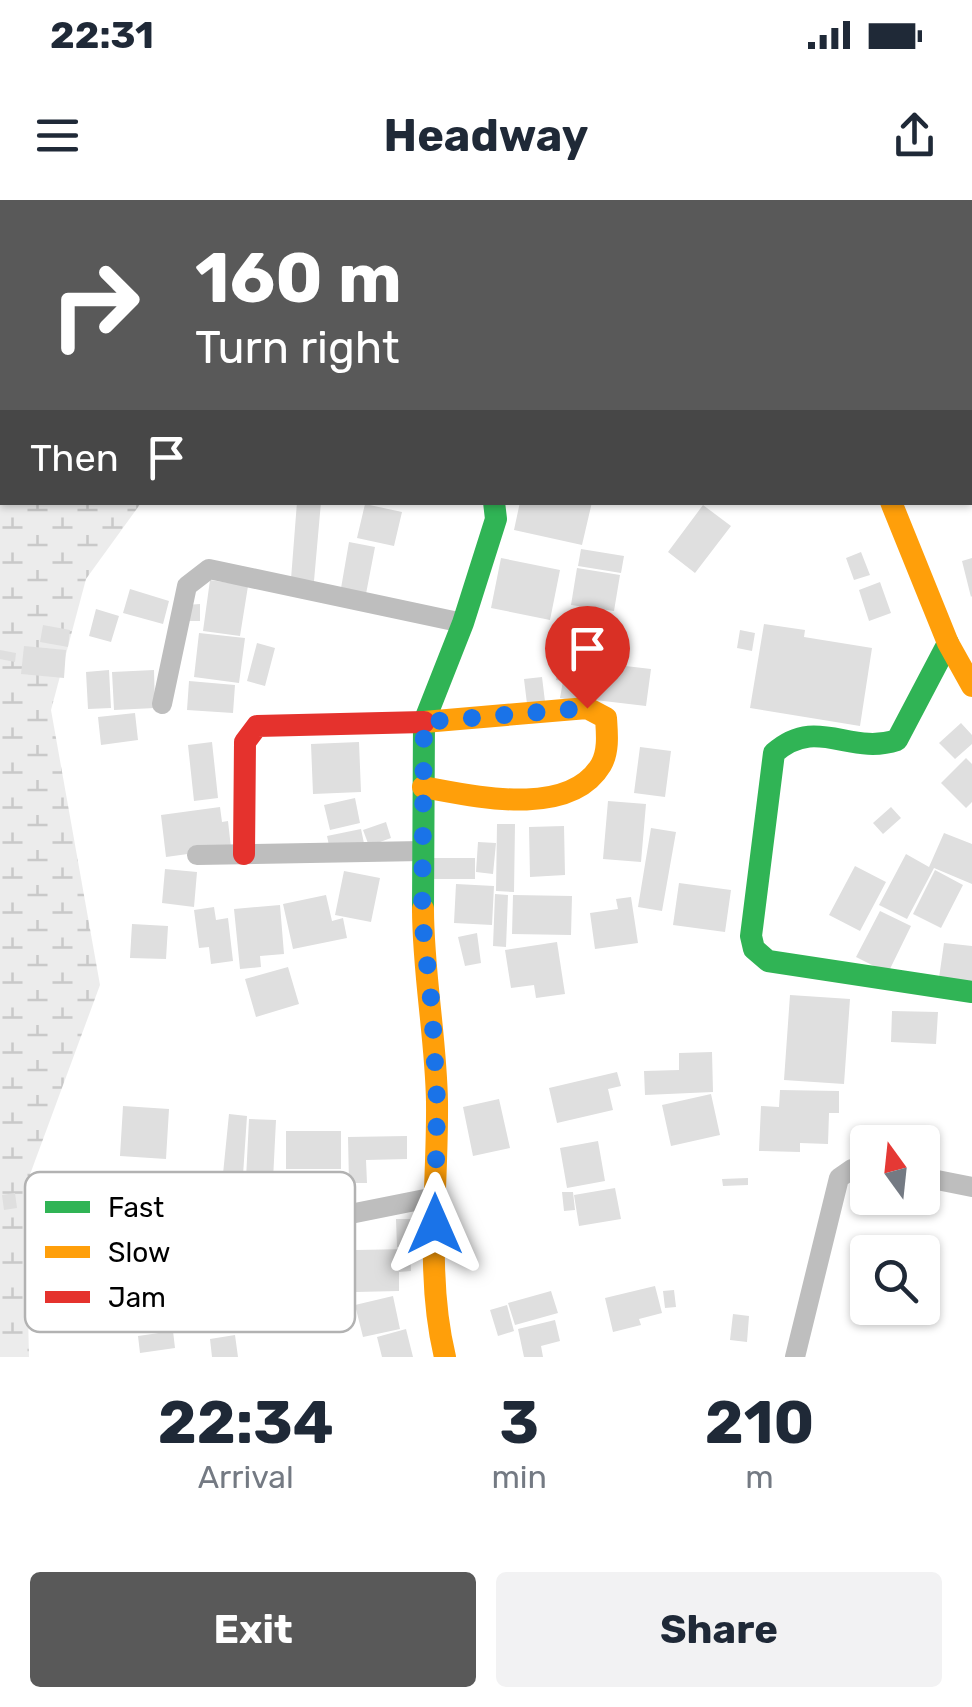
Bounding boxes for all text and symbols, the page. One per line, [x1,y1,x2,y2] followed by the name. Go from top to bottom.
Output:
[50,12,154,58] text: 22:31
[30,108,85,163] icon: menu
[887,108,942,163] icon: share
[384,109,588,162] text: Headway
[195,237,402,320] text: 160 m
[30,240,160,370] icon: right
[195,321,399,374] text: Turn right
[139,430,194,485] icon: arrive
[30,435,119,481] text: Then
[545,606,630,709] pin
[560,621,615,676] icon: arrive
[850,1125,940,1215] north arrow
[850,1125,940,1325] map controls
[25,1172,355,1332] legend
[383,1172,487,1276] position arrow
[108,1191,164,1224] text: Fast
[850,1235,940,1325] button: search
[108,1236,170,1269] text: Slow
[108,1281,166,1314] text: Jam
[158,1387,334,1458] text: 22:34
[499,1387,539,1458] text: 3
[705,1387,814,1458] text: 210
[198,1458,294,1496] text: Arrival
[491,1458,547,1496] text: min
[745,1458,774,1496] text: m
[30,1572,476,1687] button: Exit
[496,1572,942,1687] button: Share

